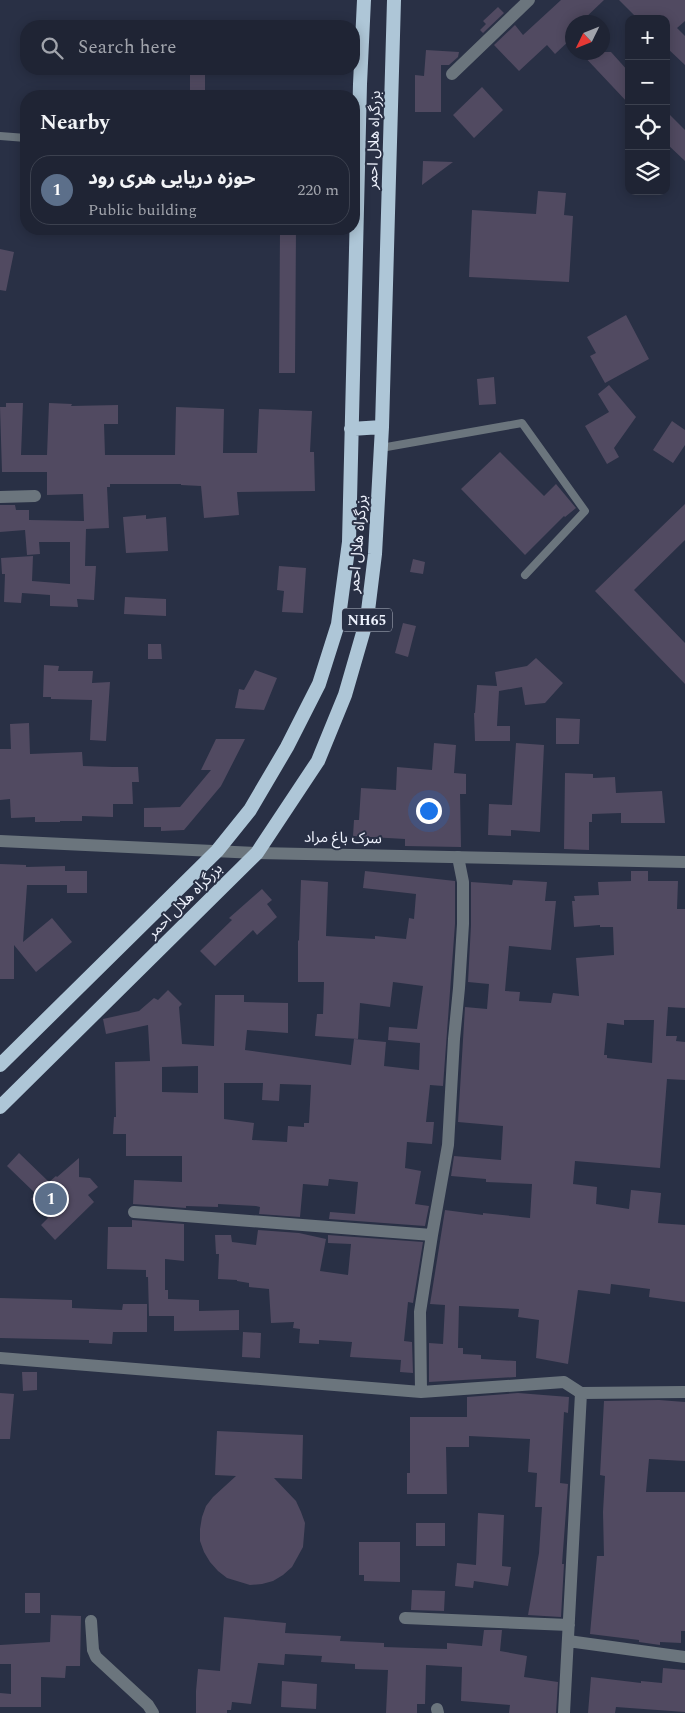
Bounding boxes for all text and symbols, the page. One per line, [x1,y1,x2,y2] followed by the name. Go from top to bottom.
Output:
[565,15,610,60] north arrow
[625,15,670,195] map controls
[625,15,670,60] button: +
[20,20,360,75] search box
[78,33,177,62] text: Search here
[38,34,66,62] icon: search
[625,60,670,105] button: −
[361,90,387,191] street label: بزرگراه هلال احمر
[625,105,670,150] button: locate
[40,107,110,139] text: Nearby
[625,150,670,195] button: layers
[88,164,255,193] text: حوزه دریایی هری رود
[53,178,61,202] text: 1
[297,178,339,202] text: 220 m
[88,198,197,222] text: Public building
[342,494,374,595] street label: بزرگراه هلال احمر
[342,608,392,632] road number: NH65
[416,798,442,824] your location
[304,826,382,850] street label: سرک باغ مراد
[141,858,228,945] street label: بزرگراه هلال احمر
[35,1180,67,1218] pin: 1

